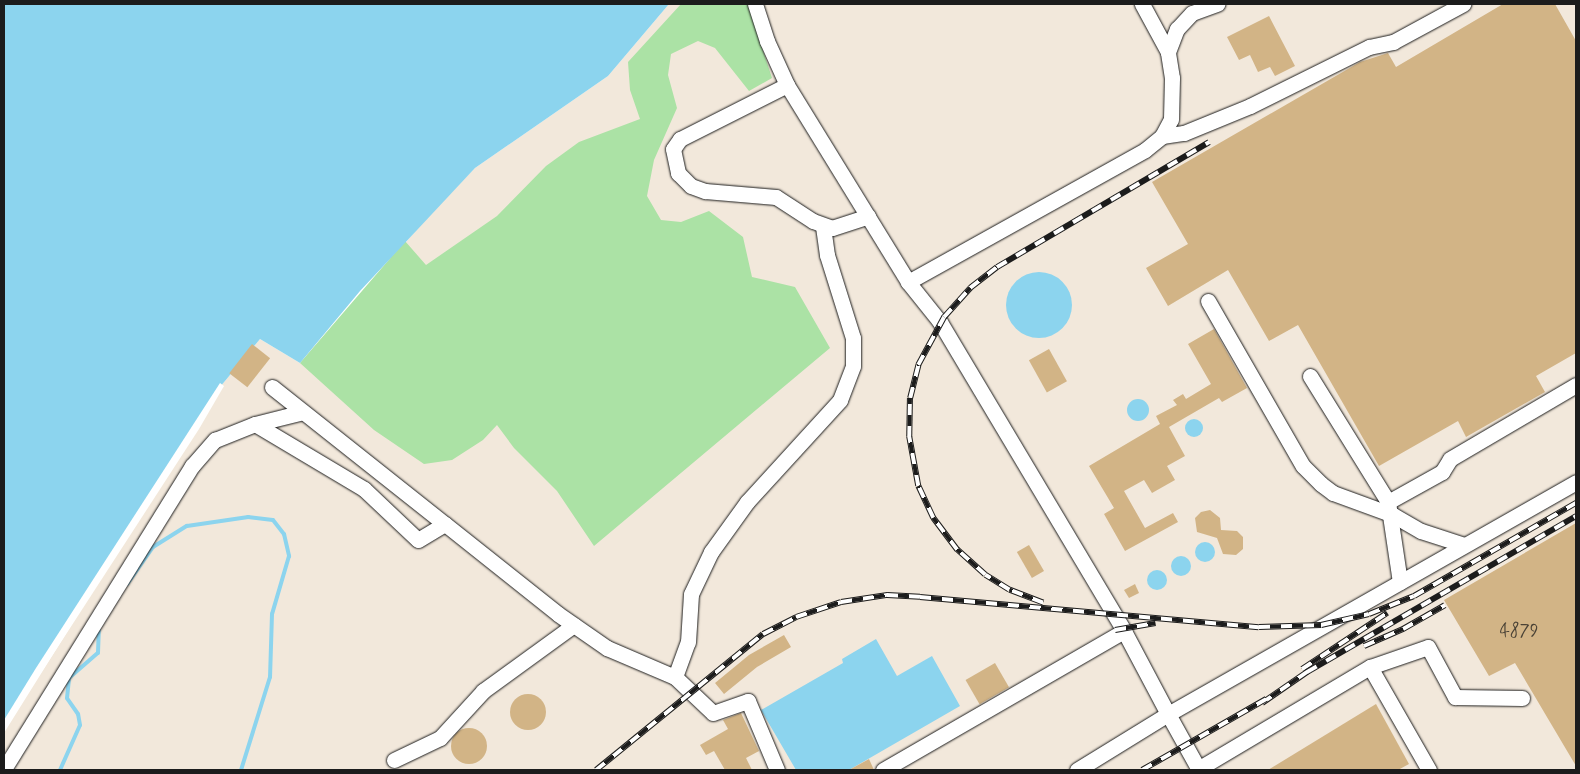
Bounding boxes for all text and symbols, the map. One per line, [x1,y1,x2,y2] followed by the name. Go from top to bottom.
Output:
[1499,620,1539,642] house number: 4879

